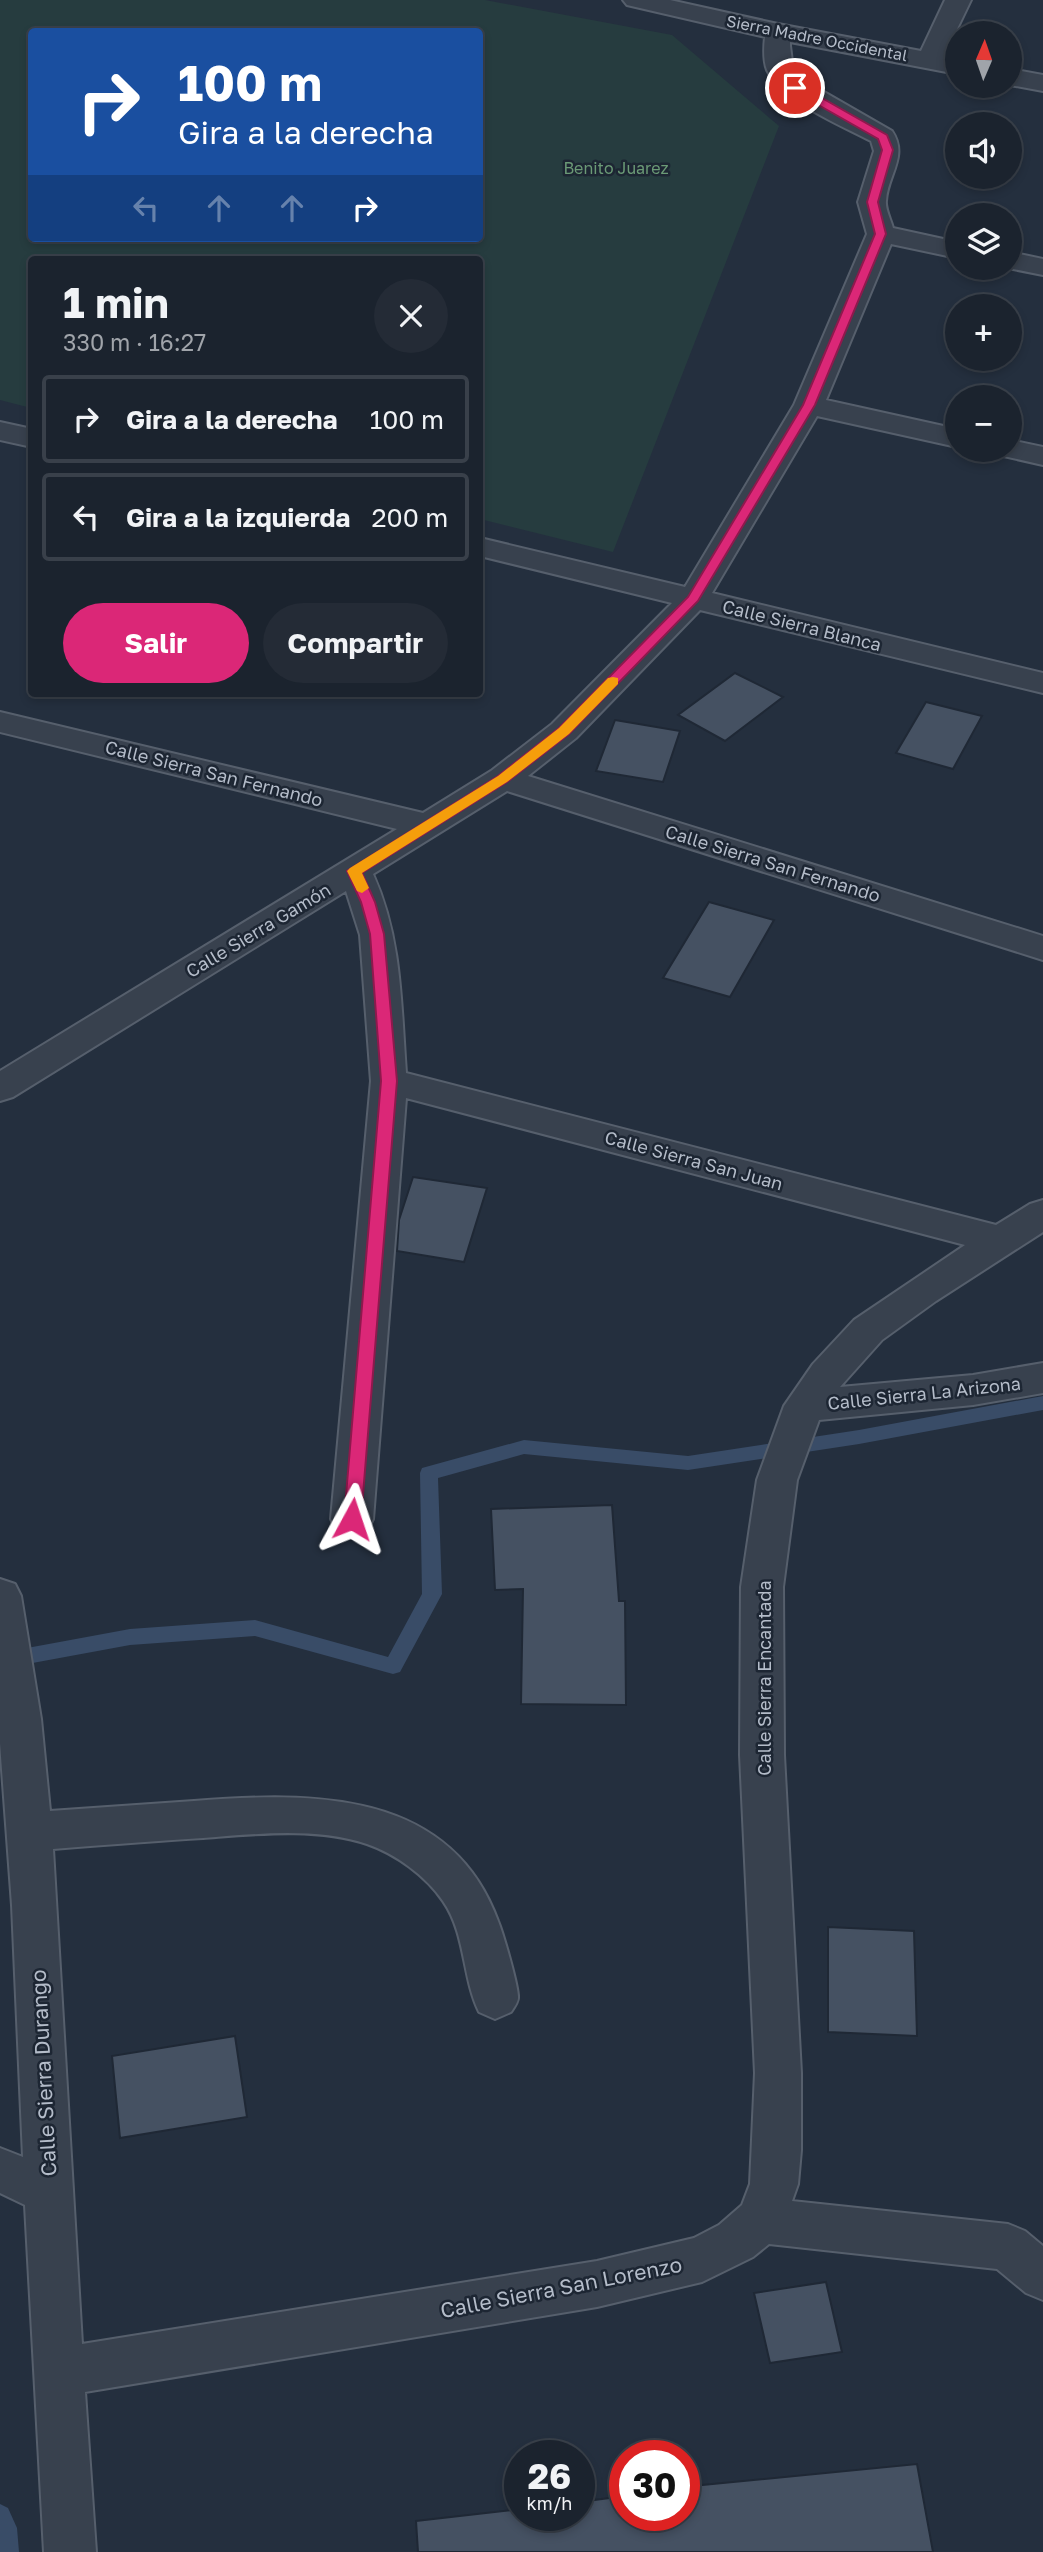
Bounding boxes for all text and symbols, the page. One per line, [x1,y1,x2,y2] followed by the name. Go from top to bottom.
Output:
[725,11,909,65] street label: Sierra Madre Occidental
[945,21,1022,98] north arrow
[945,21,1022,462] map controls
[178,53,322,112] text: 100 m
[63,56,154,147] icon: right
[765,58,825,118] pin
[776,69,814,107] icon: arrive
[945,112,1022,189] button: sound
[178,113,434,151] text: Gira a la derecha
[563,158,669,178] park label: Benito Juarez
[127,189,165,227] icon: left
[200,189,238,227] icon: ahead
[273,189,311,227] icon: ahead
[346,189,384,227] icon: right
[945,203,1022,280] button: layers
[63,277,169,327] text: 1 min
[374,279,448,353] button: close
[945,294,1022,371] button: +
[63,328,206,356] text: 330 m · 16:27
[945,385,1022,462] button: −
[67,400,105,438] icon: right
[126,404,338,435] text: Gira a la derecha
[370,404,444,435] text: 100 m
[67,498,105,536] icon: left
[126,502,350,533] text: Gira a la izquierda
[371,502,448,533] text: 200 m
[720,595,884,655] street label: Calle Sierra Blanca
[63,603,249,683] button: Salir
[263,603,448,683] button: Compartir
[103,735,325,811] street label: Calle Sierra San Fernando
[663,820,883,906] street label: Calle Sierra San Fernando
[182,878,334,982] street label: Calle Sierra Gamón
[603,1126,785,1194] street label: Calle Sierra San Juan
[826,1372,1022,1414] street label: Calle Sierra La Arizona
[315,1482,389,1556] position arrow
[753,1580,775,1776] street label: Calle Sierra Encantada
[25,1969,61,2177] street label: Calle Sierra Durango
[438,2251,684,2323] street label: Calle Sierra San Lorenzo
[609,2440,700,2531] speed limit sign: 30
[528,2455,571,2497] text: 26
[527,2492,572,2514] text: km/h

